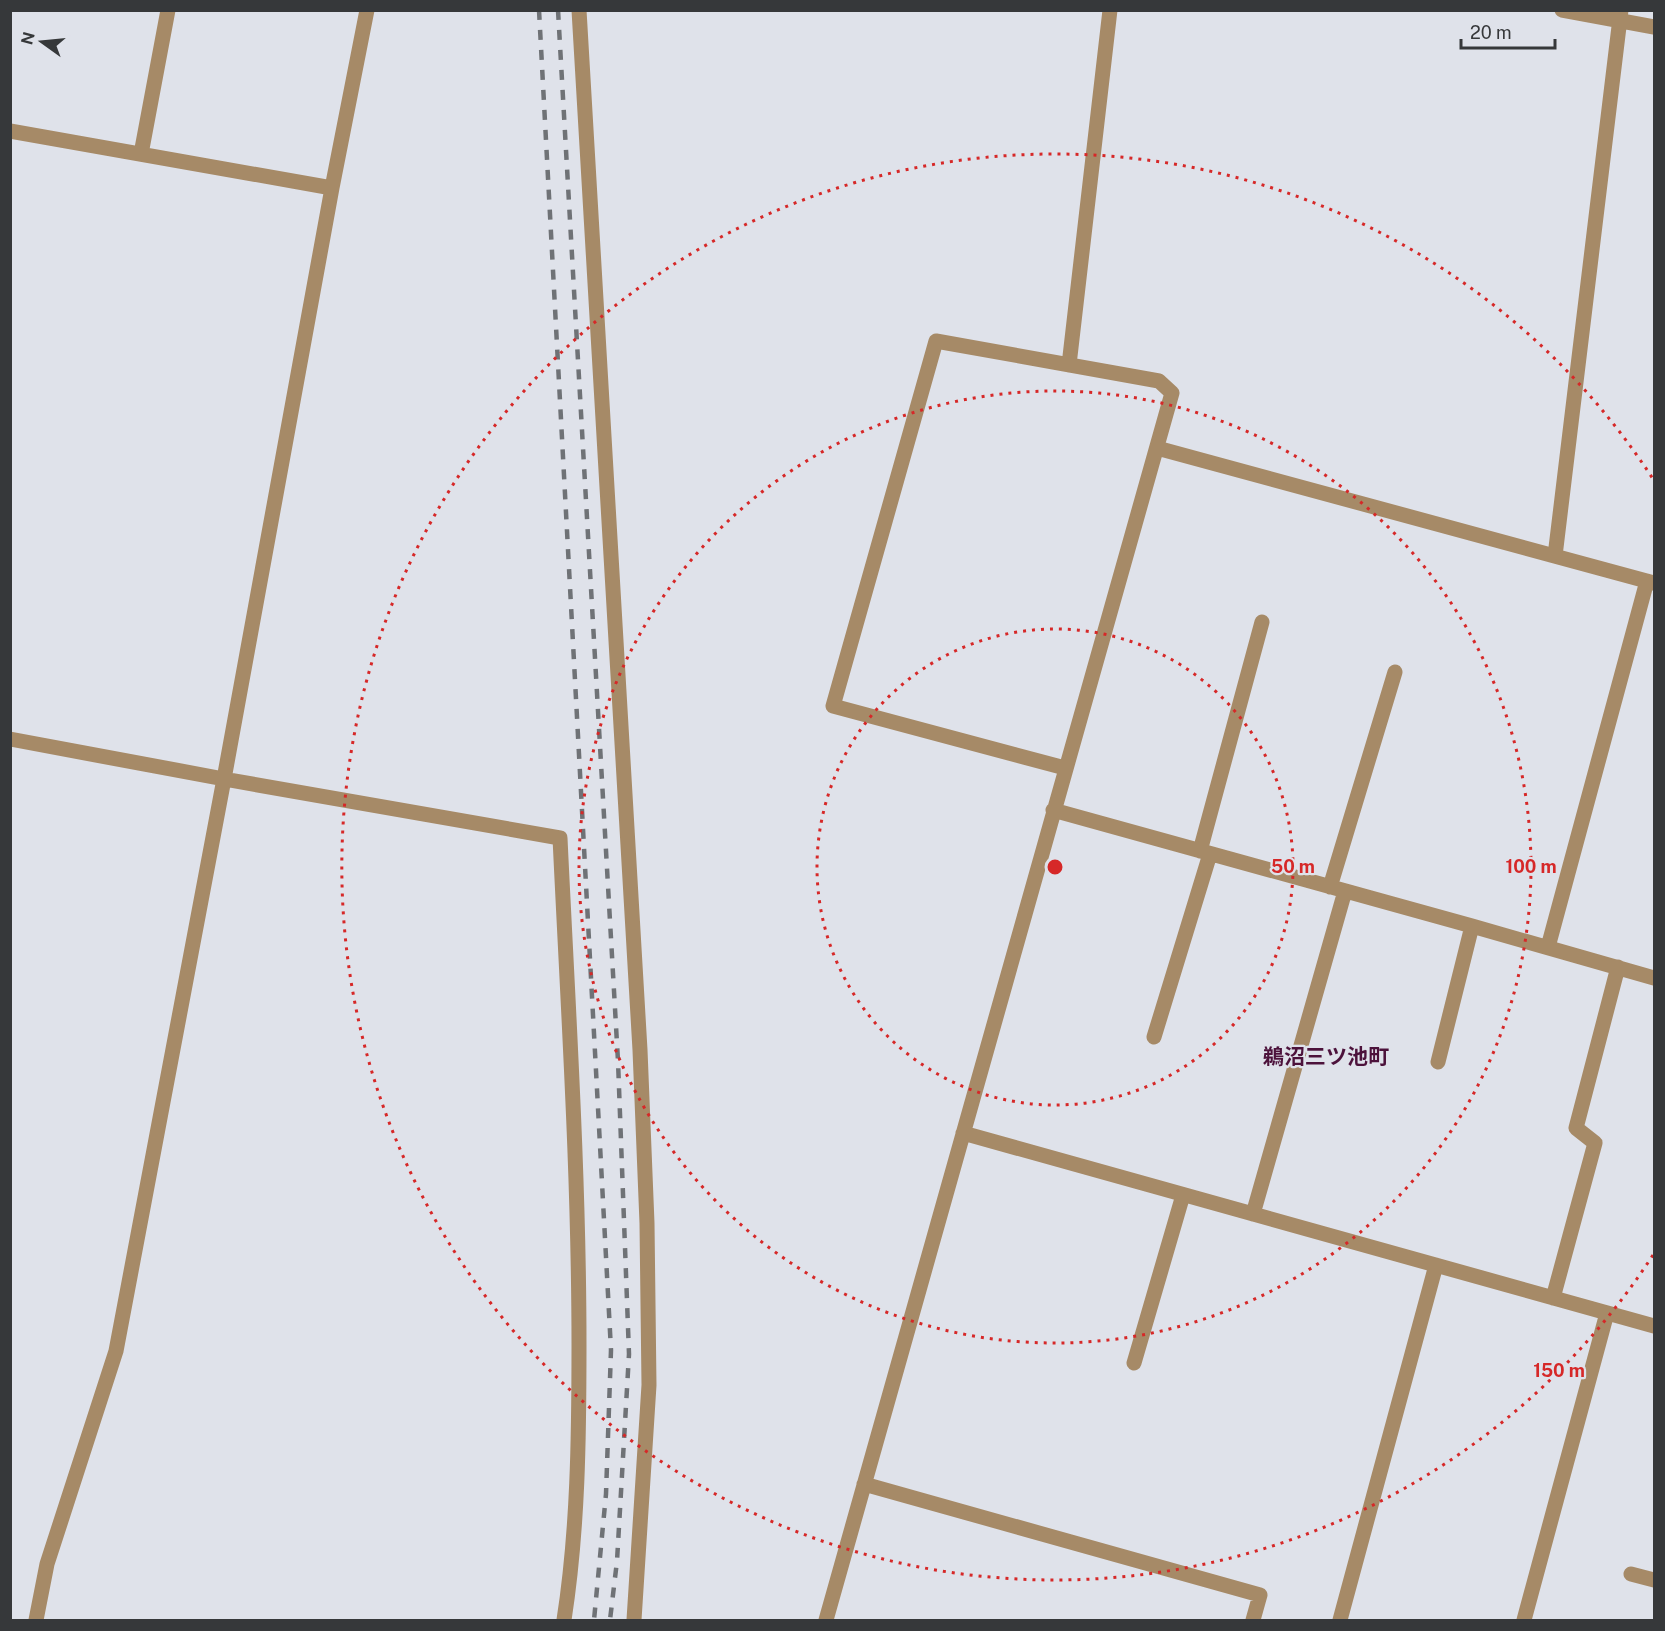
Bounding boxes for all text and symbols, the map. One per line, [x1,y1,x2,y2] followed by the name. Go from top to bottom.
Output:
[12,12,72,72] north arrow
[1461,12,1556,50] scale bar
[1470,22,1512,43] text: 20 m
[17,30,39,47] text: N
[1271,856,1315,877] text: 50 m
[1505,856,1557,877] text: 100 m
[1045,857,1065,877] centre of rings
[1263,1044,1389,1069] district label: 鵜沼三ツ池町
[1533,1360,1585,1381] text: 150 m

